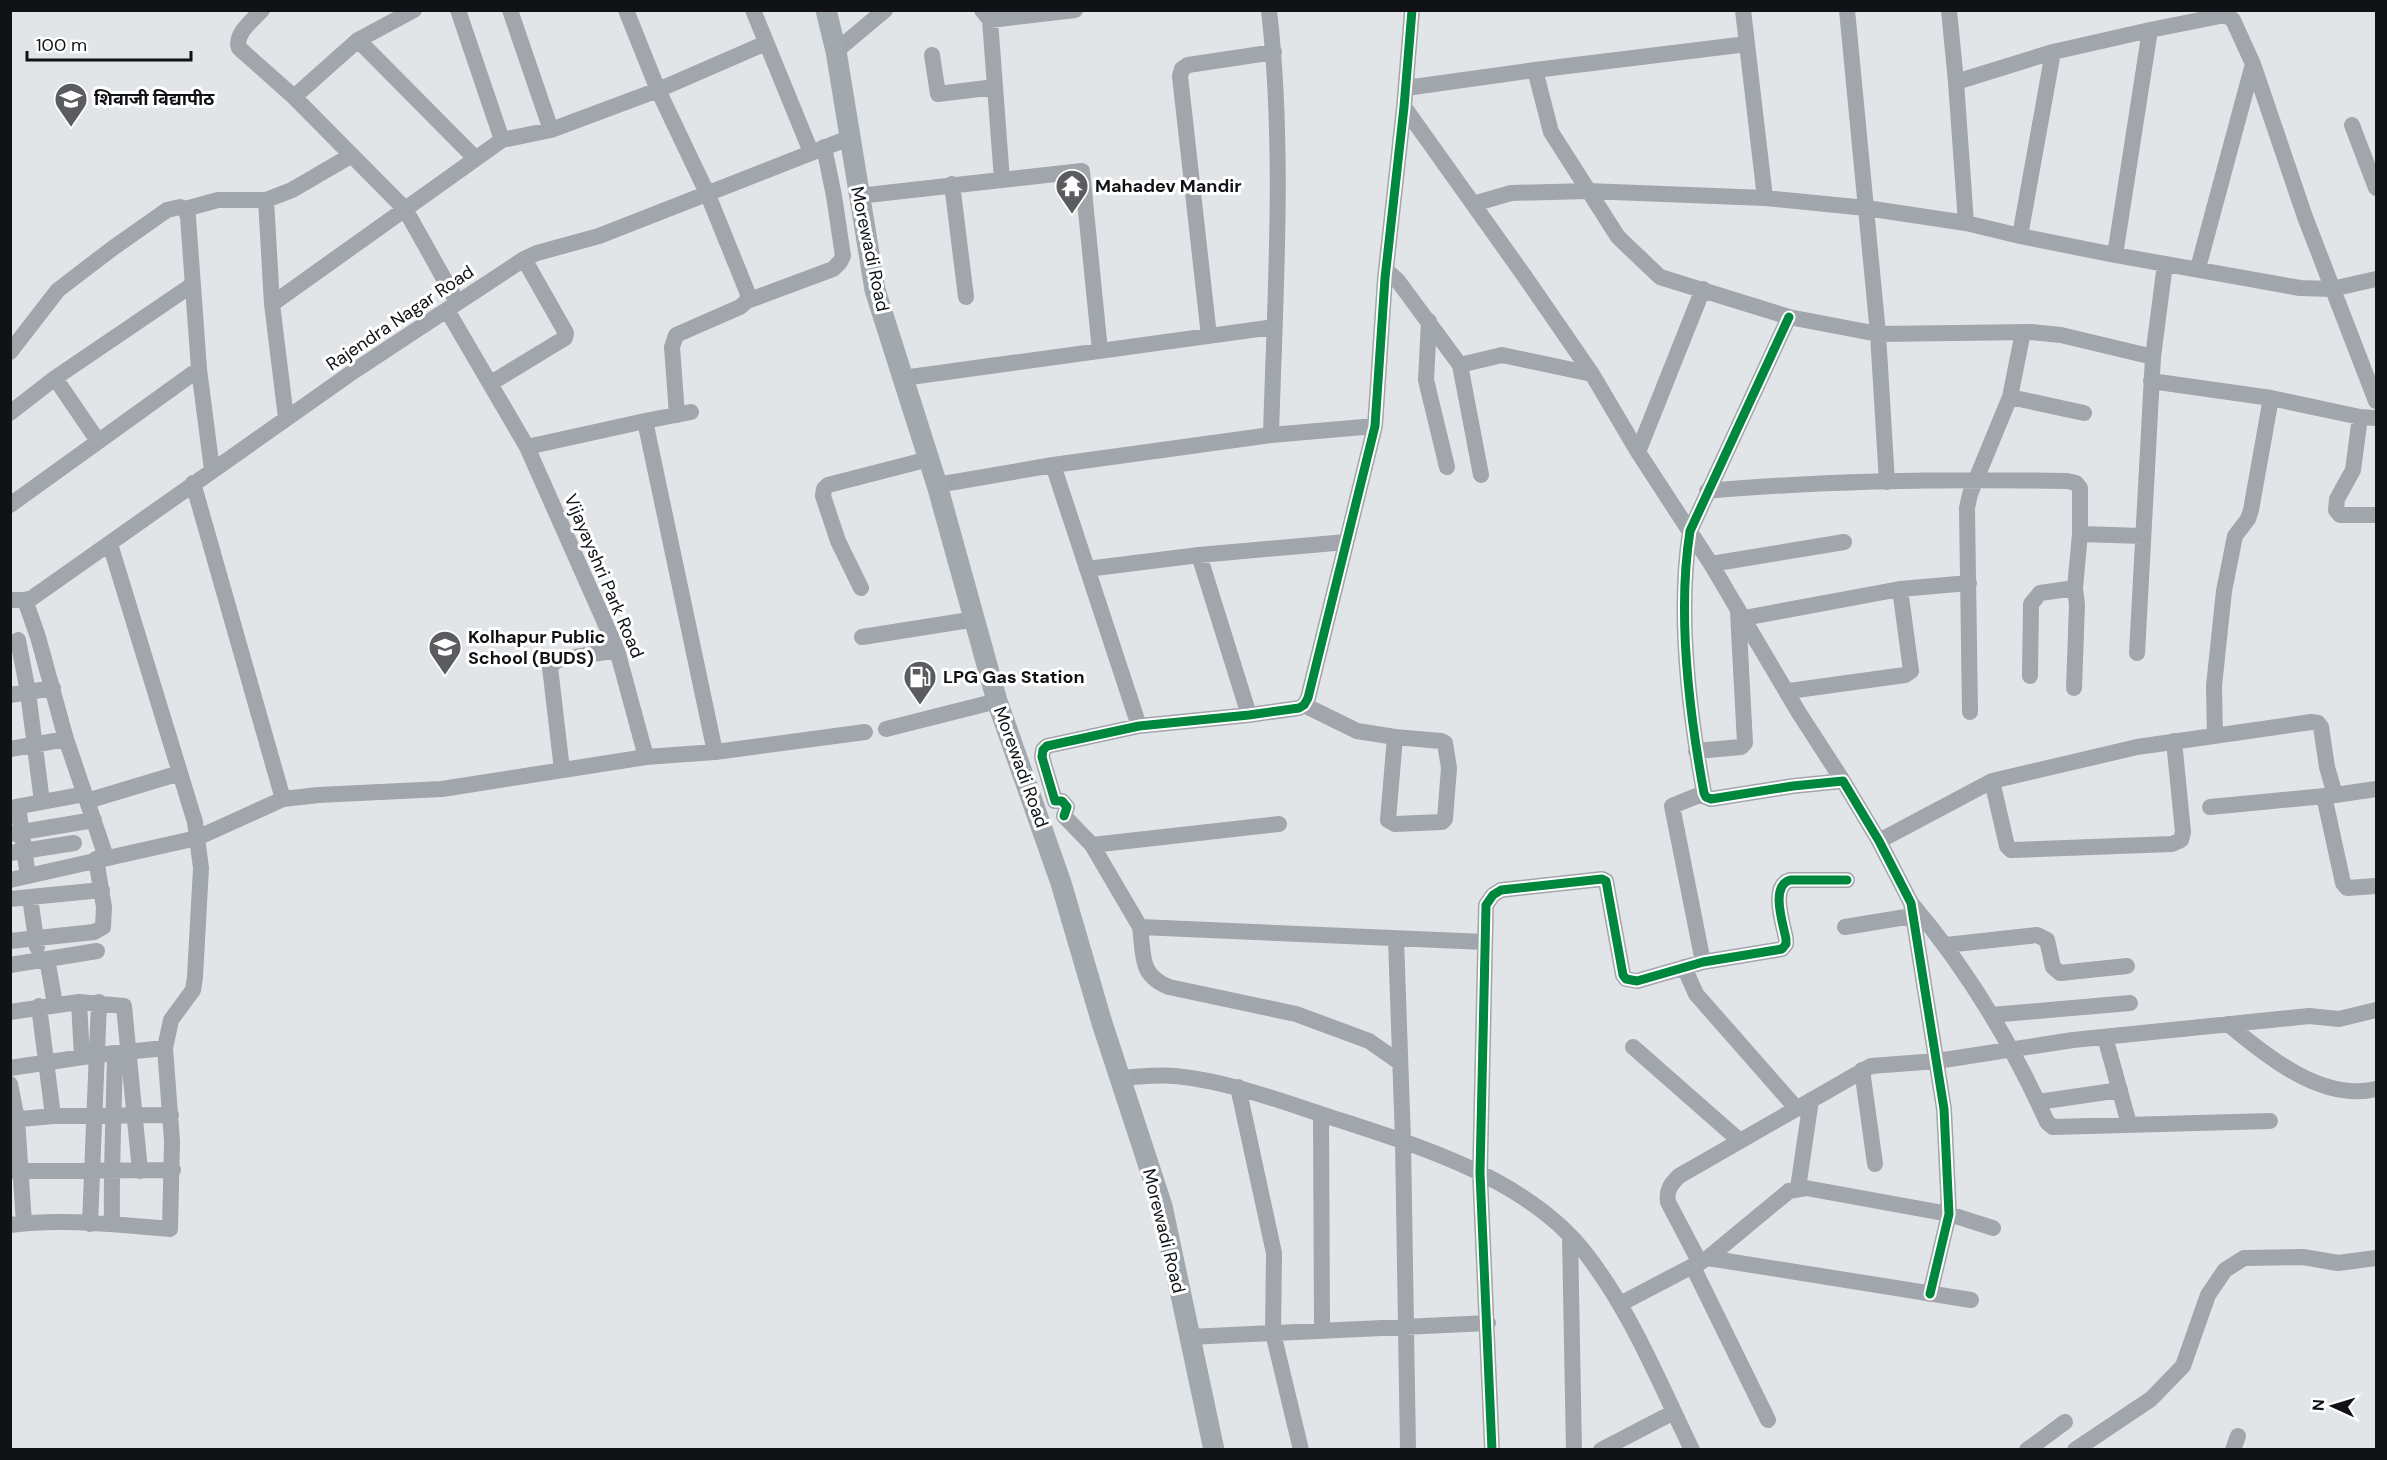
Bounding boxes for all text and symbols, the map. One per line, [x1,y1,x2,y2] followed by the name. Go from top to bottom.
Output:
[27,24,190,62] scale bar
[36,33,87,57] text: 100 m
[53,81,89,128] school or university icon: शिवाजी विद्यापीठ
[94,87,215,111] place label: शिवाजी विद्यापीठ
[1054,168,1090,215] temple icon: Mahadev Mandir
[1095,174,1242,198] place label: Mahadev Mandir
[845,184,895,314] street label: Morewadi Road
[322,260,478,376] street label: Rajendra Nagar Road
[559,490,649,662] street label: Vijayayshri Park Road
[468,625,606,670] place label: Kolhapur Public School (BUDS)
[427,629,463,676] school or university icon: Kolhapur Public School (BUDS)
[902,659,938,706] fuel station icon: LPG Gas Station
[943,665,1085,689] place label: LPG Gas Station
[988,703,1054,831] street label: Morewadi Road
[1137,1166,1191,1296] street label: Morewadi Road
[2303,1376,2363,1436] north arrow
[2308,1398,2329,1412] text: N

